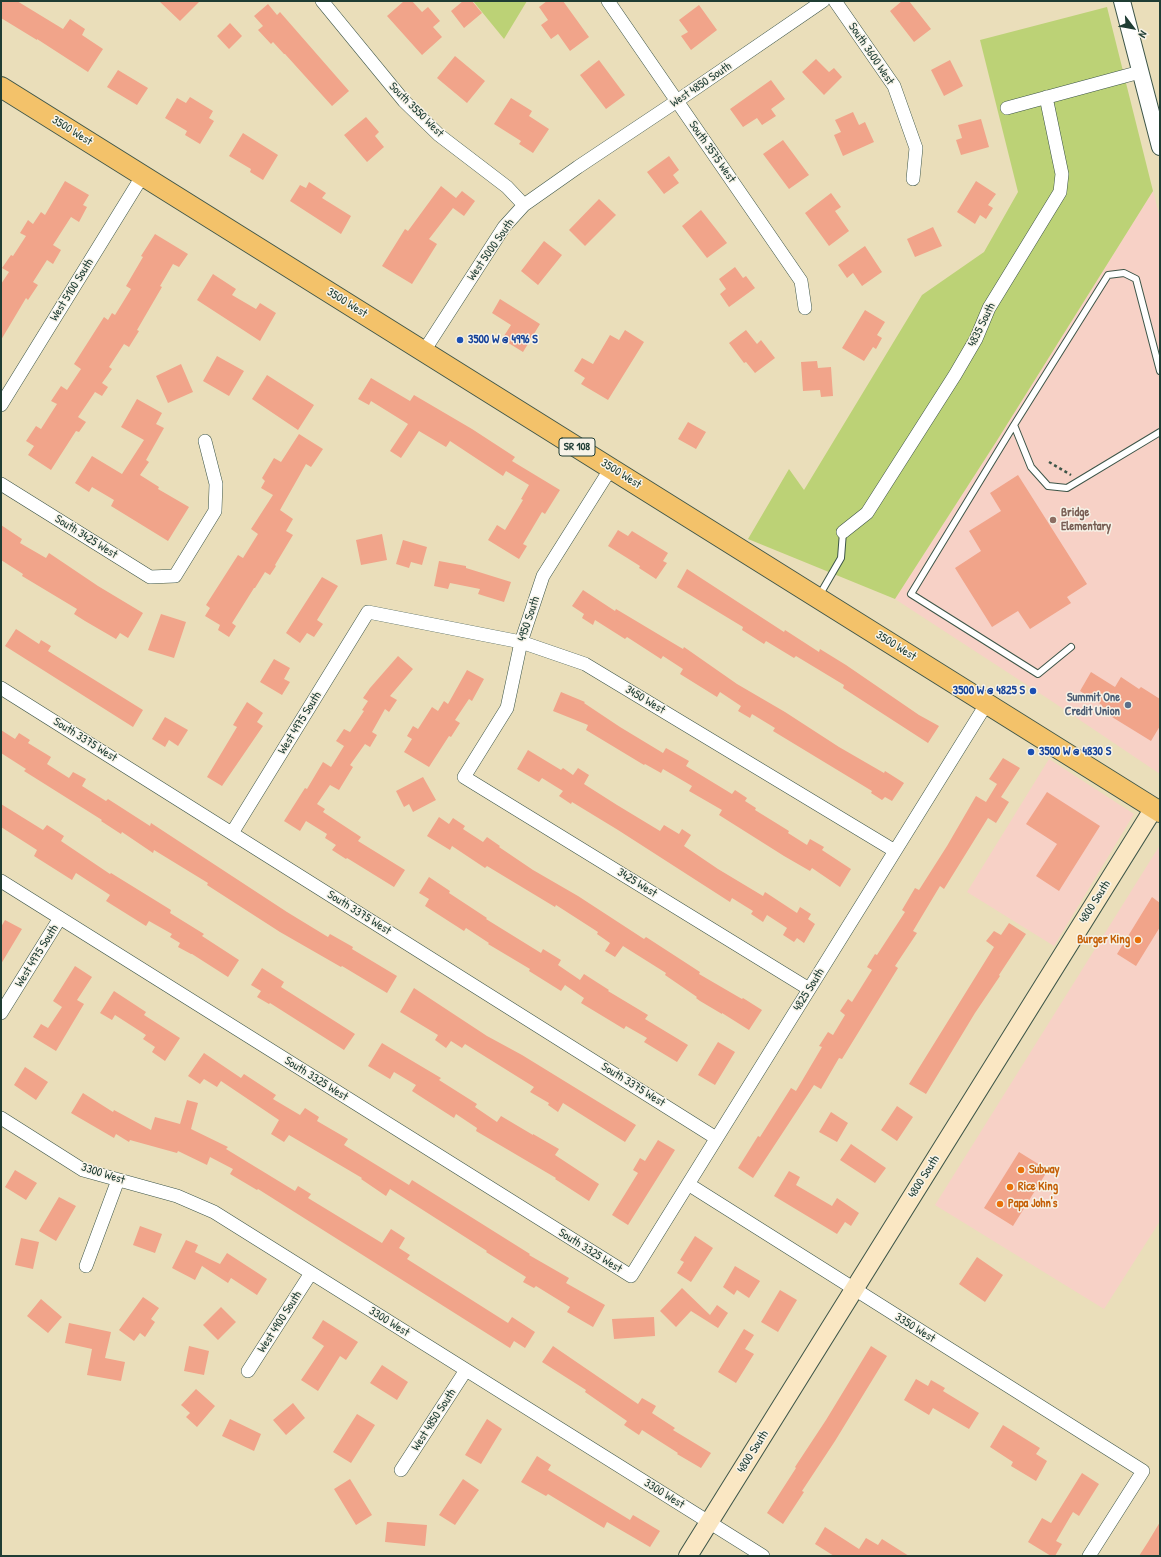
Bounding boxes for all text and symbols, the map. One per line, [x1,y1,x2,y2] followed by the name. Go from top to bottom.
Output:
[1113,8,1153,48] north arrow
[845,20,897,88] street label: South 3600 West
[1136,28,1151,41] text: N
[668,59,734,111] street label: West 4850 South
[386,80,446,140] street label: South 3550 West
[49,113,95,149] street label: 3500 West
[685,118,739,186] street label: South 3575 West
[464,216,518,284] street label: West 5000 South
[47,256,97,324] street label: West 5100 South
[324,285,370,321] street label: 3500 West
[965,301,999,349] street label: 4835 South
[468,333,538,347] place label: 3500 W @ 4996 S
[455,335,465,345] marker: 3500 W @ 4996 S
[559,438,595,456] road number: SR 108
[598,456,644,492] street label: 3500 West
[1061,506,1111,534] place label: Bridge Elementary
[52,512,120,562] street label: South 3425 West
[1048,515,1058,525] marker: Bridge Elementary
[515,595,543,643] street label: 4950 South
[873,628,919,664] street label: 3500 West
[622,682,668,718] street label: 3450 West
[953,684,1025,698] place label: 3500 W @ 4825 S
[1028,686,1038,696] marker: 3500 W @ 4825 S
[275,689,325,757] street label: West 4975 South
[1065,691,1120,719] place label: Summit One Credit Union
[1123,700,1133,710] marker: Summit One Credit Union
[50,715,120,765] street label: South 3375 West
[1039,745,1111,759] place label: 3500 W @ 4830 S
[1026,747,1036,757] marker: 3500 W @ 4830 S
[614,865,660,901] street label: 3425 West
[1076,878,1114,926] street label: 4800 South
[324,888,394,938] street label: South 3375 West
[12,922,62,990] street label: West 4975 South
[1077,933,1130,947] place label: Burger King
[1133,935,1143,945] marker: Burger King
[790,966,828,1014] street label: 4825 South
[282,1054,350,1104] street label: South 3325 West
[598,1060,668,1110] street label: South 3375 West
[905,1153,943,1201] street label: 4800 South
[79,1160,127,1188] street label: 3300 West
[1029,1163,1060,1177] place label: Subway
[1016,1165,1026,1175] marker: Subway
[1018,1180,1058,1194] place label: Rice King
[1005,1182,1015,1192] marker: Rice King
[1008,1197,1057,1211] place label: Papa John's
[995,1199,1005,1209] marker: Papa John's
[556,1226,624,1276] street label: South 3325 West
[255,1289,305,1355] street label: West 4900 South
[366,1304,412,1340] street label: 3300 West
[892,1310,938,1346] street label: 3350 West
[409,1386,459,1454] street label: West 4850 South
[734,1428,772,1476] street label: 4800 South
[641,1476,687,1512] street label: 3300 West

